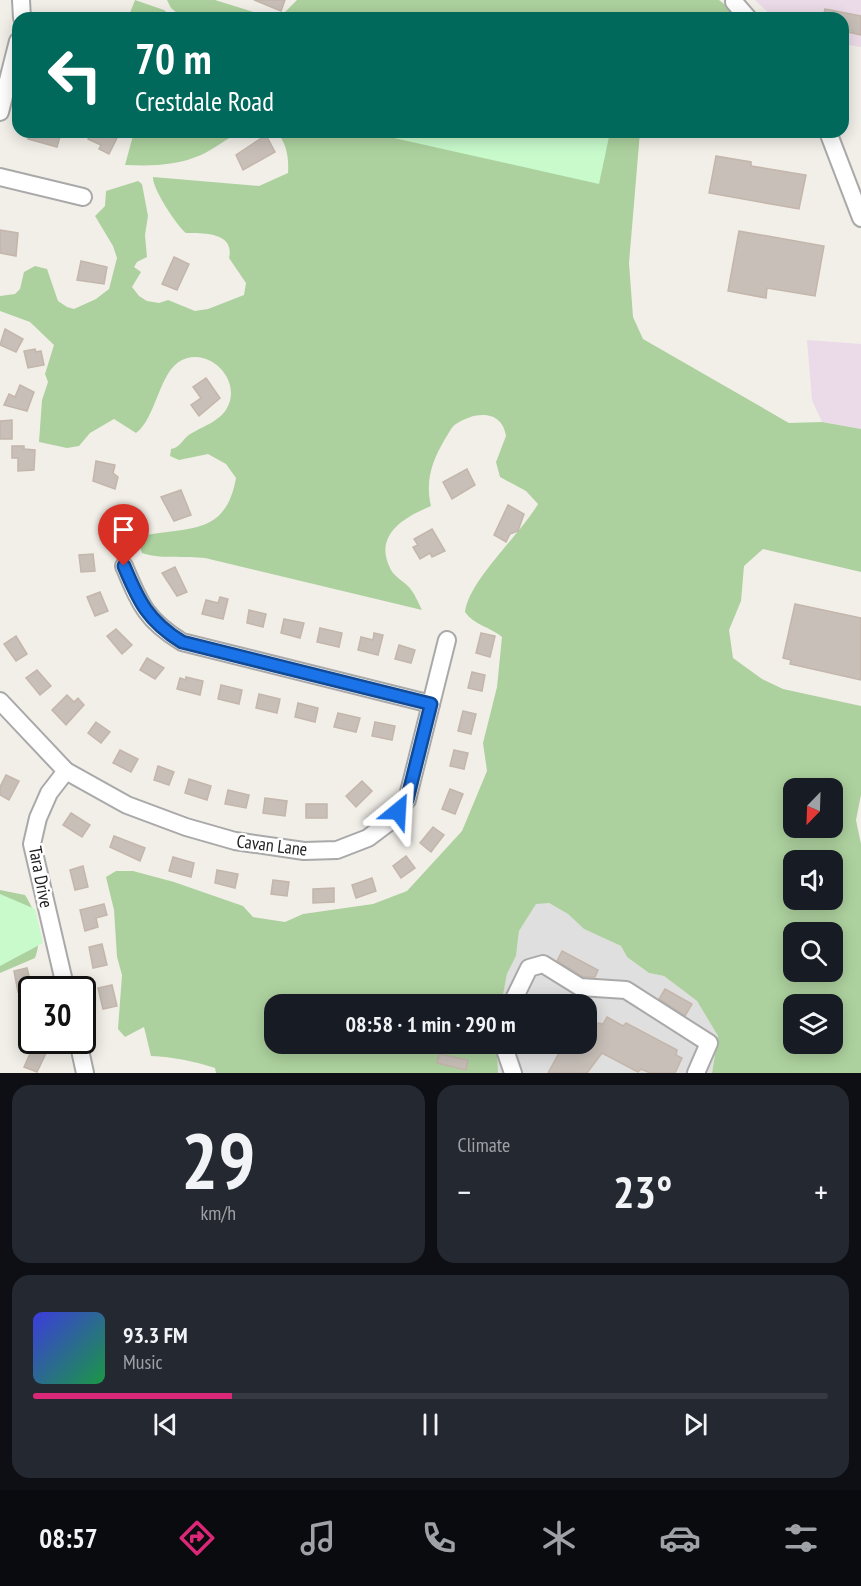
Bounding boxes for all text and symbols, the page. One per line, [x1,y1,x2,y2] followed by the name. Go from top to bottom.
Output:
[135,31,212,86] text: 70 m
[36,36,114,114] icon: left
[135,84,274,118] text: Crestdale Road
[98,504,149,566] pin
[107,513,140,546] icon: arrive
[783,778,843,838] north arrow
[783,778,843,1054] map controls
[366,779,430,843] position arrow
[235,829,309,861] street label: Cavan Lane
[24,844,58,910] street label: Tara Drive
[783,850,843,910] button: sound
[783,922,843,982] button: search
[18,976,96,1054] speed limit sign: 30
[783,994,843,1054] button: layers
[345,1010,516,1038] text: 08:58 · 1 min · 290 m
[181,1110,256,1211] text: 29
[458,1132,510,1158] text: Climate
[613,1162,672,1220] text: 23°
[458,1170,471,1213] text: −
[814,1170,828,1213] text: +
[201,1200,236,1226] text: km/h
[123,1321,188,1349] text: 93.3 FM
[123,1349,163,1375] text: Music
[149,1408,182,1441] icon: previous
[414,1408,447,1441] icon: pause
[679,1408,712,1441] icon: next
[176,1517,218,1559] icon: directions
[297,1517,339,1559] icon: music
[418,1517,460,1559] icon: phone
[538,1517,580,1559] icon: climate
[659,1517,701,1559] icon: car
[780,1517,822,1559] icon: filters
[39,1521,98,1555] text: 08:57

